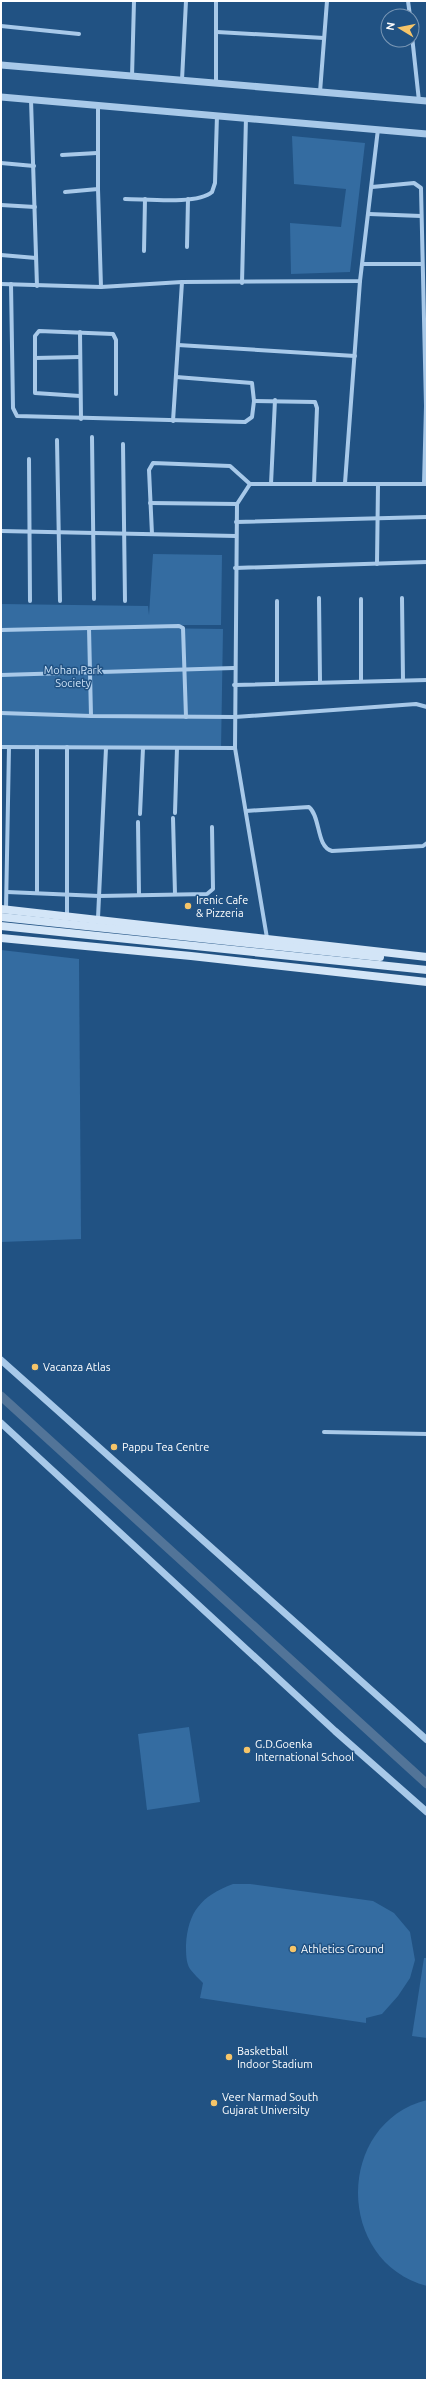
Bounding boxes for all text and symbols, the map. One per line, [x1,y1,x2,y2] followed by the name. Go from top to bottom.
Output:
[380,8,420,48] north arrow
[384,21,397,31] text: N
[44,664,103,689] park label: Mohan Park Society
[196,894,248,919] place label: Irenic Cafe & Pizzeria
[183,901,193,911] marker: Irenic Cafe & Pizzeria
[43,1361,111,1373] place label: Vacanza Atlas
[30,1362,40,1372] marker: Vacanza Atlas
[122,1441,209,1453] place label: Pappu Tea Centre
[109,1442,119,1452] marker: Pappu Tea Centre
[255,1738,354,1763] place label: G.D.Goenka International School
[242,1745,252,1755] marker: G.D.Goenka International School
[301,1943,384,1955] place label: Athletics Ground
[288,1944,298,1954] marker: Athletics Ground
[237,2045,313,2070] place label: Basketball Indoor Stadium
[224,2052,234,2062] marker: Basketball Indoor Stadium
[222,2091,318,2116] place label: Veer Narmad South Gujarat University
[209,2098,219,2108] marker: Veer Narmad South Gujarat University

